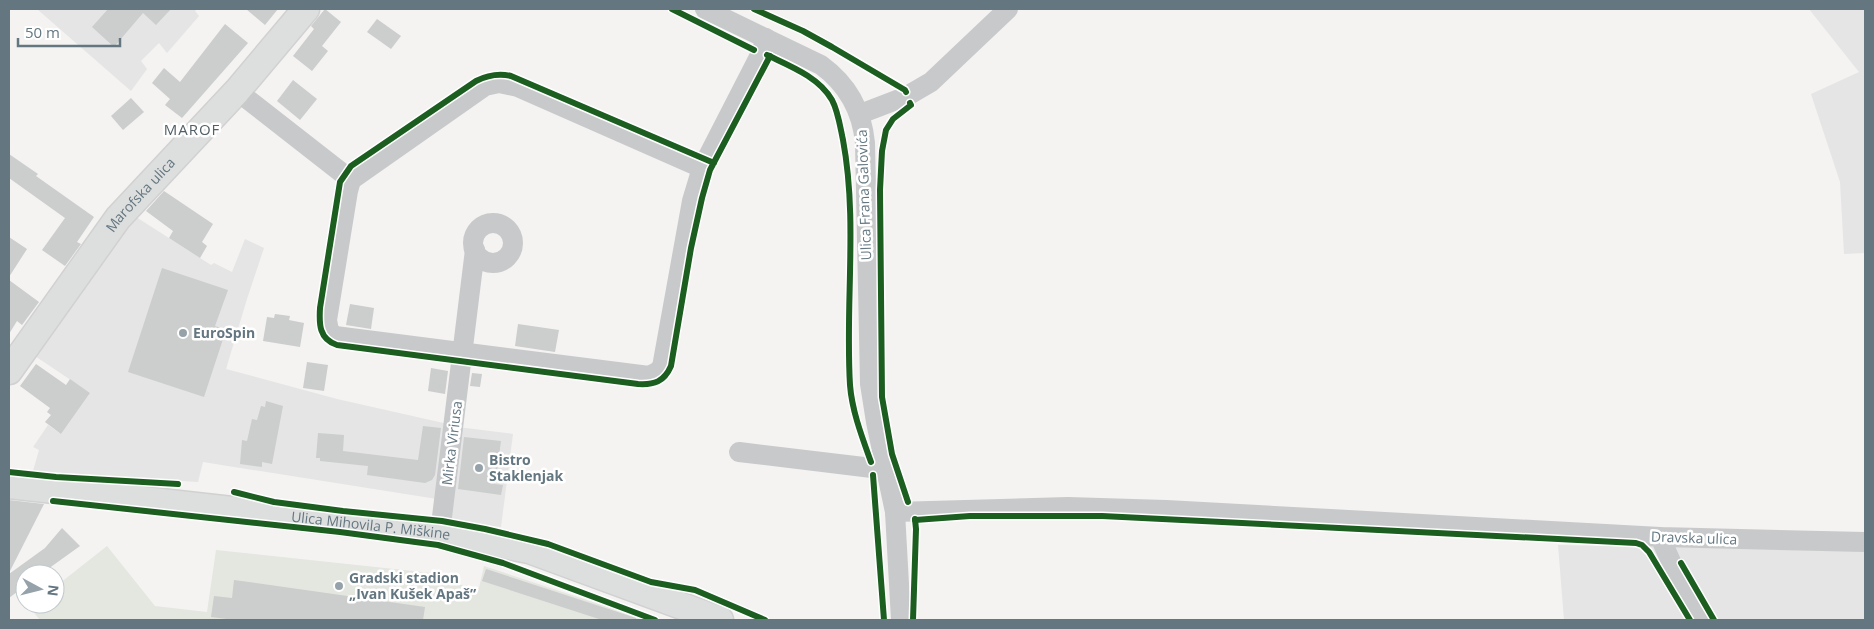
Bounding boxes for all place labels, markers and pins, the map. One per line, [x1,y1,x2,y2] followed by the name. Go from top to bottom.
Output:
[193,323,255,342] place label: EuroSpin
[177,327,189,339] marker: EuroSpin
[489,450,563,485] place label: Bistro Staklenjak
[473,462,485,474] marker: Bistro Staklenjak
[349,568,477,603] place label: Gradski stadion „Ivan Kušek Apaš”
[333,580,345,592] marker: Gradski stadion „Ivan Kušek Apaš”

